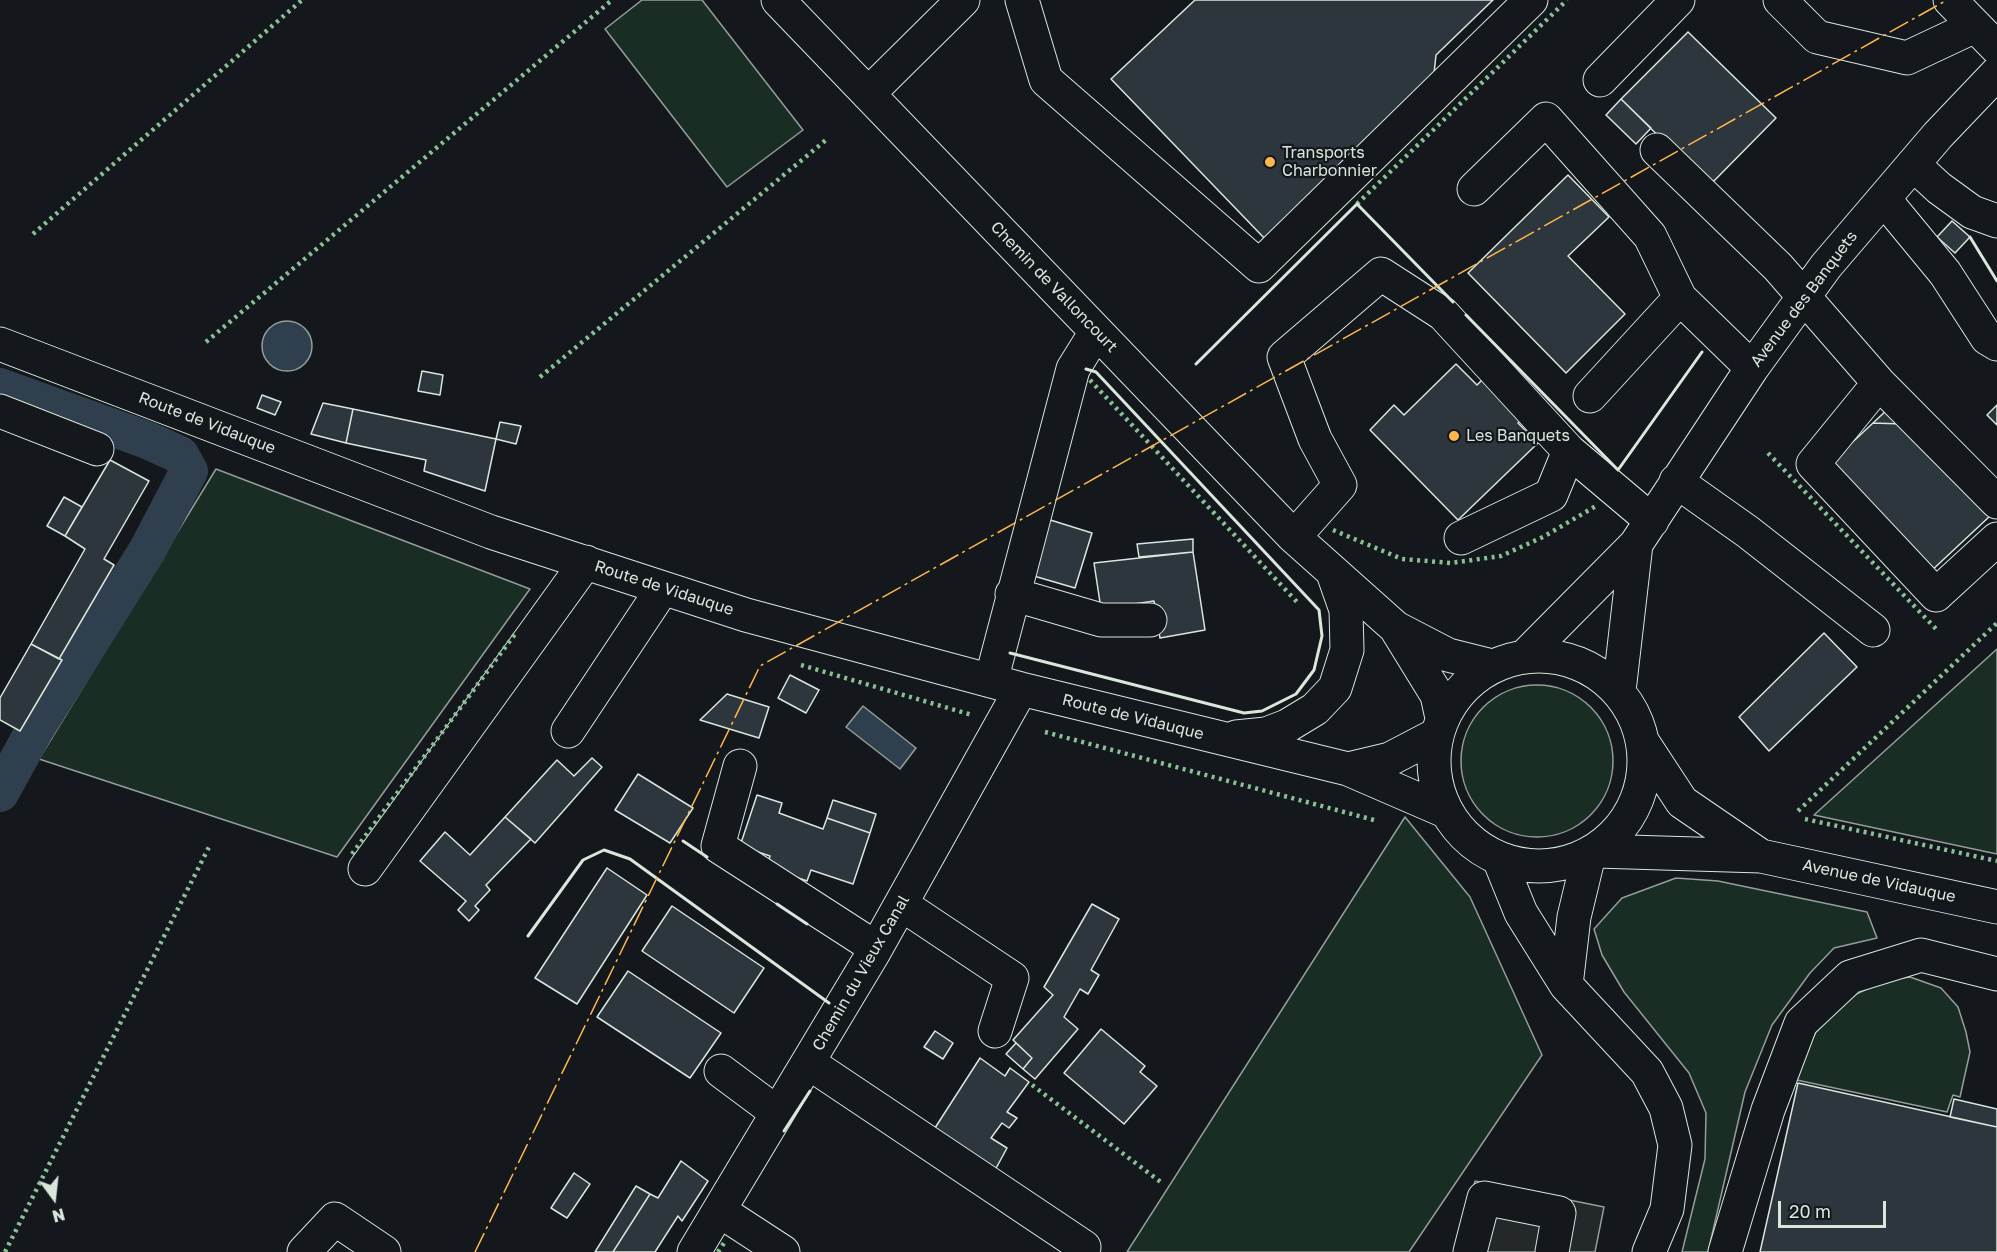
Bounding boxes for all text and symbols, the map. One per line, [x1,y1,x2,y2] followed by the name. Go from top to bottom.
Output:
[1282,143,1377,181] place label: Transports Charbonnier
[1263,155,1277,169] marker: Transports Charbonnier
[986,218,1122,356] street label: Chemin de Valloncourt
[1747,227,1861,371] street label: Avenue des Banquets
[136,388,278,458] street label: Route de Vidauque
[1466,426,1570,446] place label: Les Banquets
[1447,429,1461,443] marker: Les Banquets
[592,556,736,620] street label: Route de Vidauque
[1060,690,1206,744] street label: Route de Vidauque
[1801,855,1957,907] street label: Avenue de Vidauque
[809,892,913,1054] street label: Chemin du Vieux Canal
[24,1168,84,1228] north arrow
[1781,1189,1889,1227] scale bar
[1789,1200,1831,1222] text: 20 m
[50,1204,67,1227] text: N

